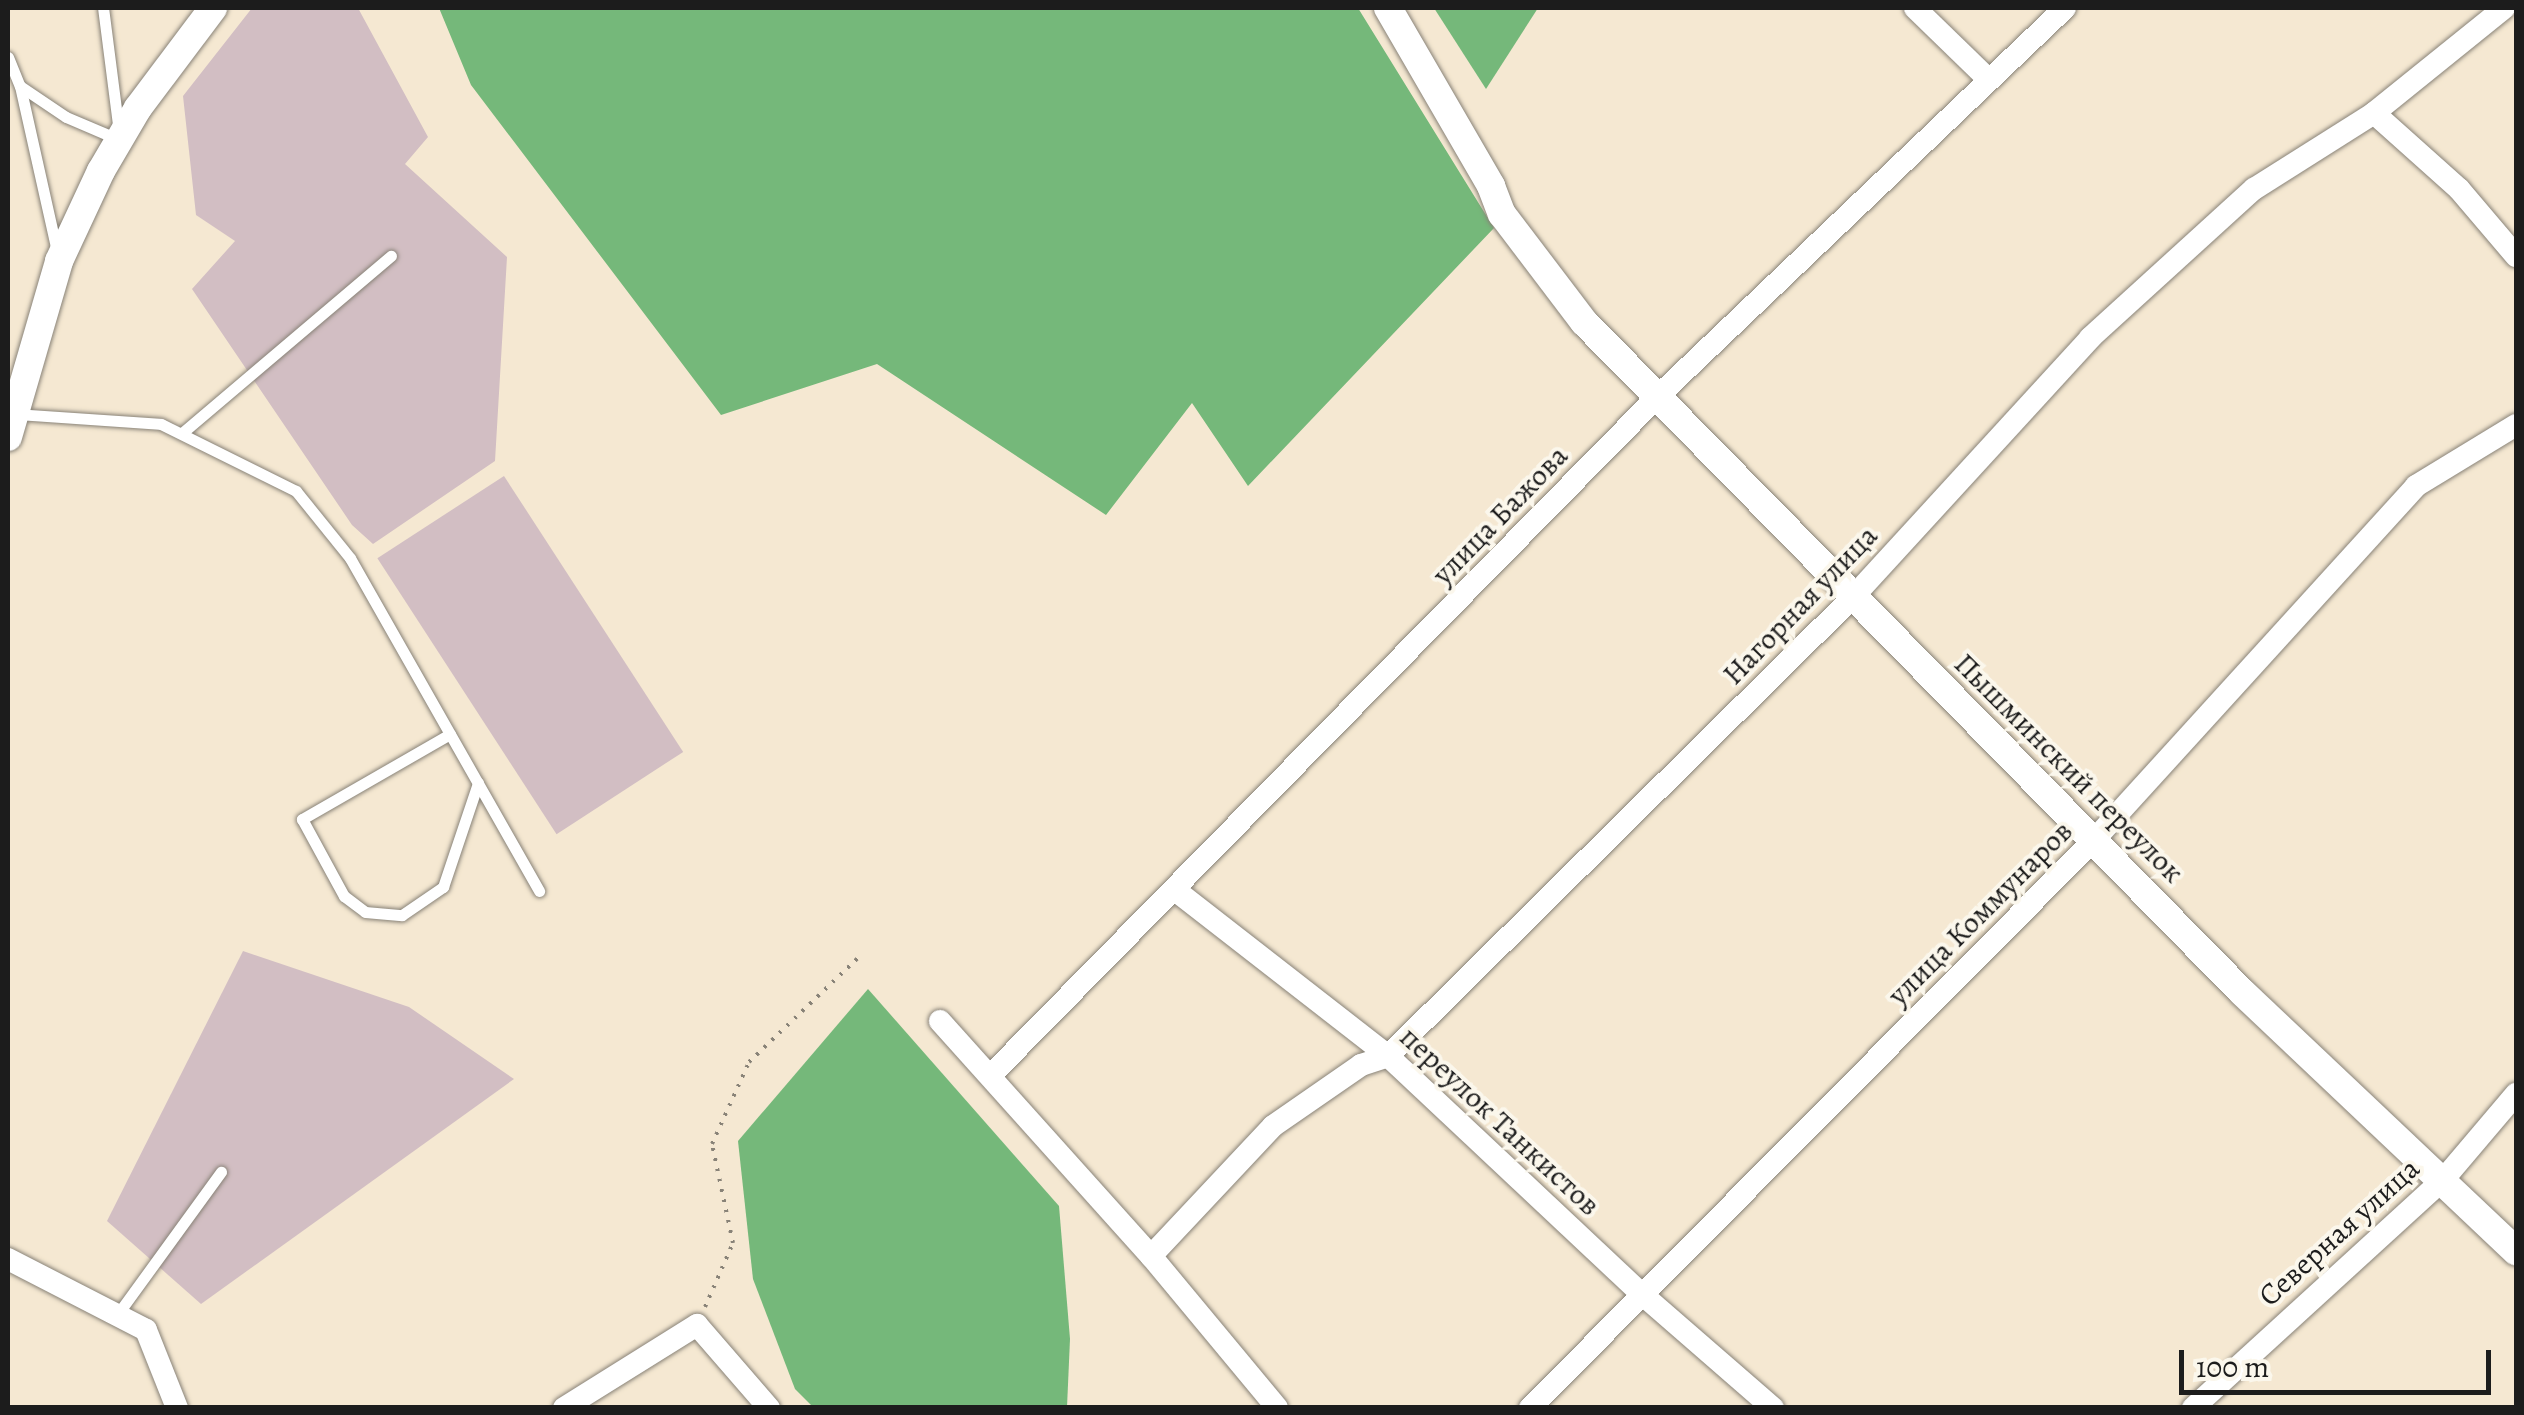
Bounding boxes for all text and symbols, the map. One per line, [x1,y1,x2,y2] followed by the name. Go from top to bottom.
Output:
[1425,438,1575,592] street label: улица Бажова
[1715,518,1885,692] street label: Нагорная улица
[1947,646,2191,890] street label: Пышминский переулок
[1880,813,2080,1013] street label: улица Коммунаров
[1392,1019,1608,1223] street label: переулок Танкистов
[2251,1150,2427,1314] street label: Северная улица
[2184,1330,2496,1392] scale bar
[2196,1347,2269,1387] text: 100 m

